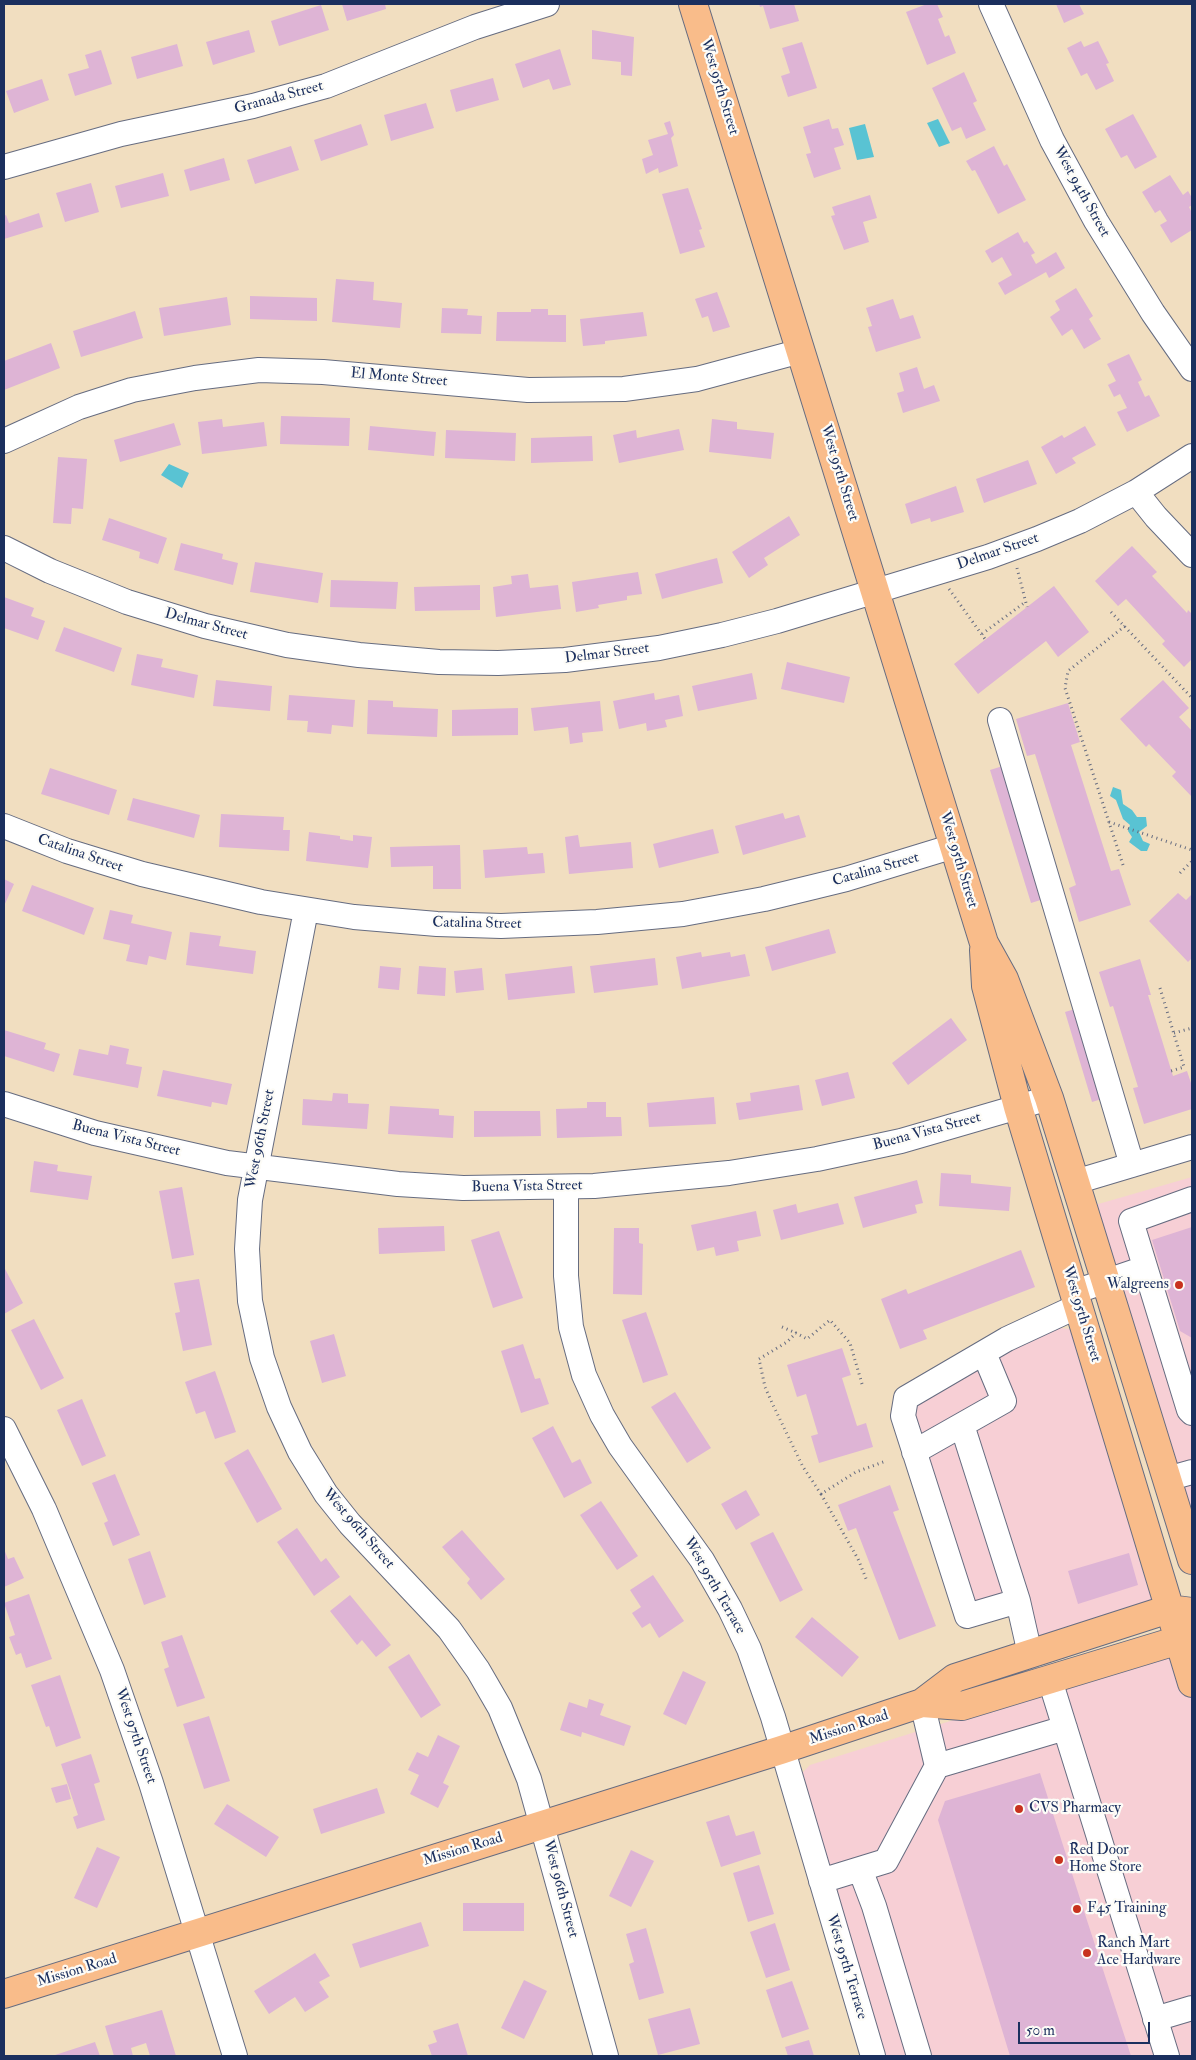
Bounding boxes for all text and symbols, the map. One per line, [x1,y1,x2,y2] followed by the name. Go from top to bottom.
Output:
[696,37,742,137] street label: West 95th Street
[233,78,325,118] street label: Granada Street
[1049,143,1113,241] street label: West 94th Street
[350,365,448,391] street label: El Monte Street
[816,423,862,523] street label: West 95th Street
[955,530,1041,574] street label: Delmar Street
[163,605,249,645] street label: Delmar Street
[564,640,650,668] street label: Delmar Street
[935,810,981,910] street label: West 95th Street
[35,831,125,877] street label: Catalina Street
[831,849,921,891] street label: Catalina Street
[432,914,522,934] street label: Catalina Street
[243,1088,279,1190] street label: West 96th Street
[871,1109,983,1155] street label: Buena Vista Street
[70,1117,182,1161] street label: Buena Vista Street
[471,1177,583,1197] street label: Buena Vista Street
[1058,1264,1104,1364] street label: West 95th Street
[1107,1276,1169,1294] place label: Walgreens
[1173,1279,1185,1291] marker: Walgreens
[318,1485,398,1573] street label: West 96th Street
[679,1534,749,1638] street label: West 95th Terrace
[110,1686,160,1786] street label: West 97th Street
[807,1707,891,1749] street label: Mission Road
[1029,1800,1121,1818] place label: CVS Pharmacy
[1013,1803,1025,1815] marker: CVS Pharmacy
[421,1829,505,1871] street label: Mission Road
[538,1838,582,1940] street label: West 96th Street
[1069,1842,1142,1877] place label: Red Door Home Store
[1053,1854,1065,1866] marker: Red Door Home Store
[1087,1900,1166,1918] place label: F45 Training
[1071,1903,1083,1915] marker: F45 Training
[822,1912,870,2022] street label: West 95th Terrace
[1097,1935,1180,1970] place label: Ranch Mart Ace Hardware
[1081,1947,1093,1959] marker: Ranch Mart Ace Hardware
[35,1950,119,1992] street label: Mission Road
[1021,2012,1154,2044] scale bar
[1026,2021,1055,2040] text: 50 m

